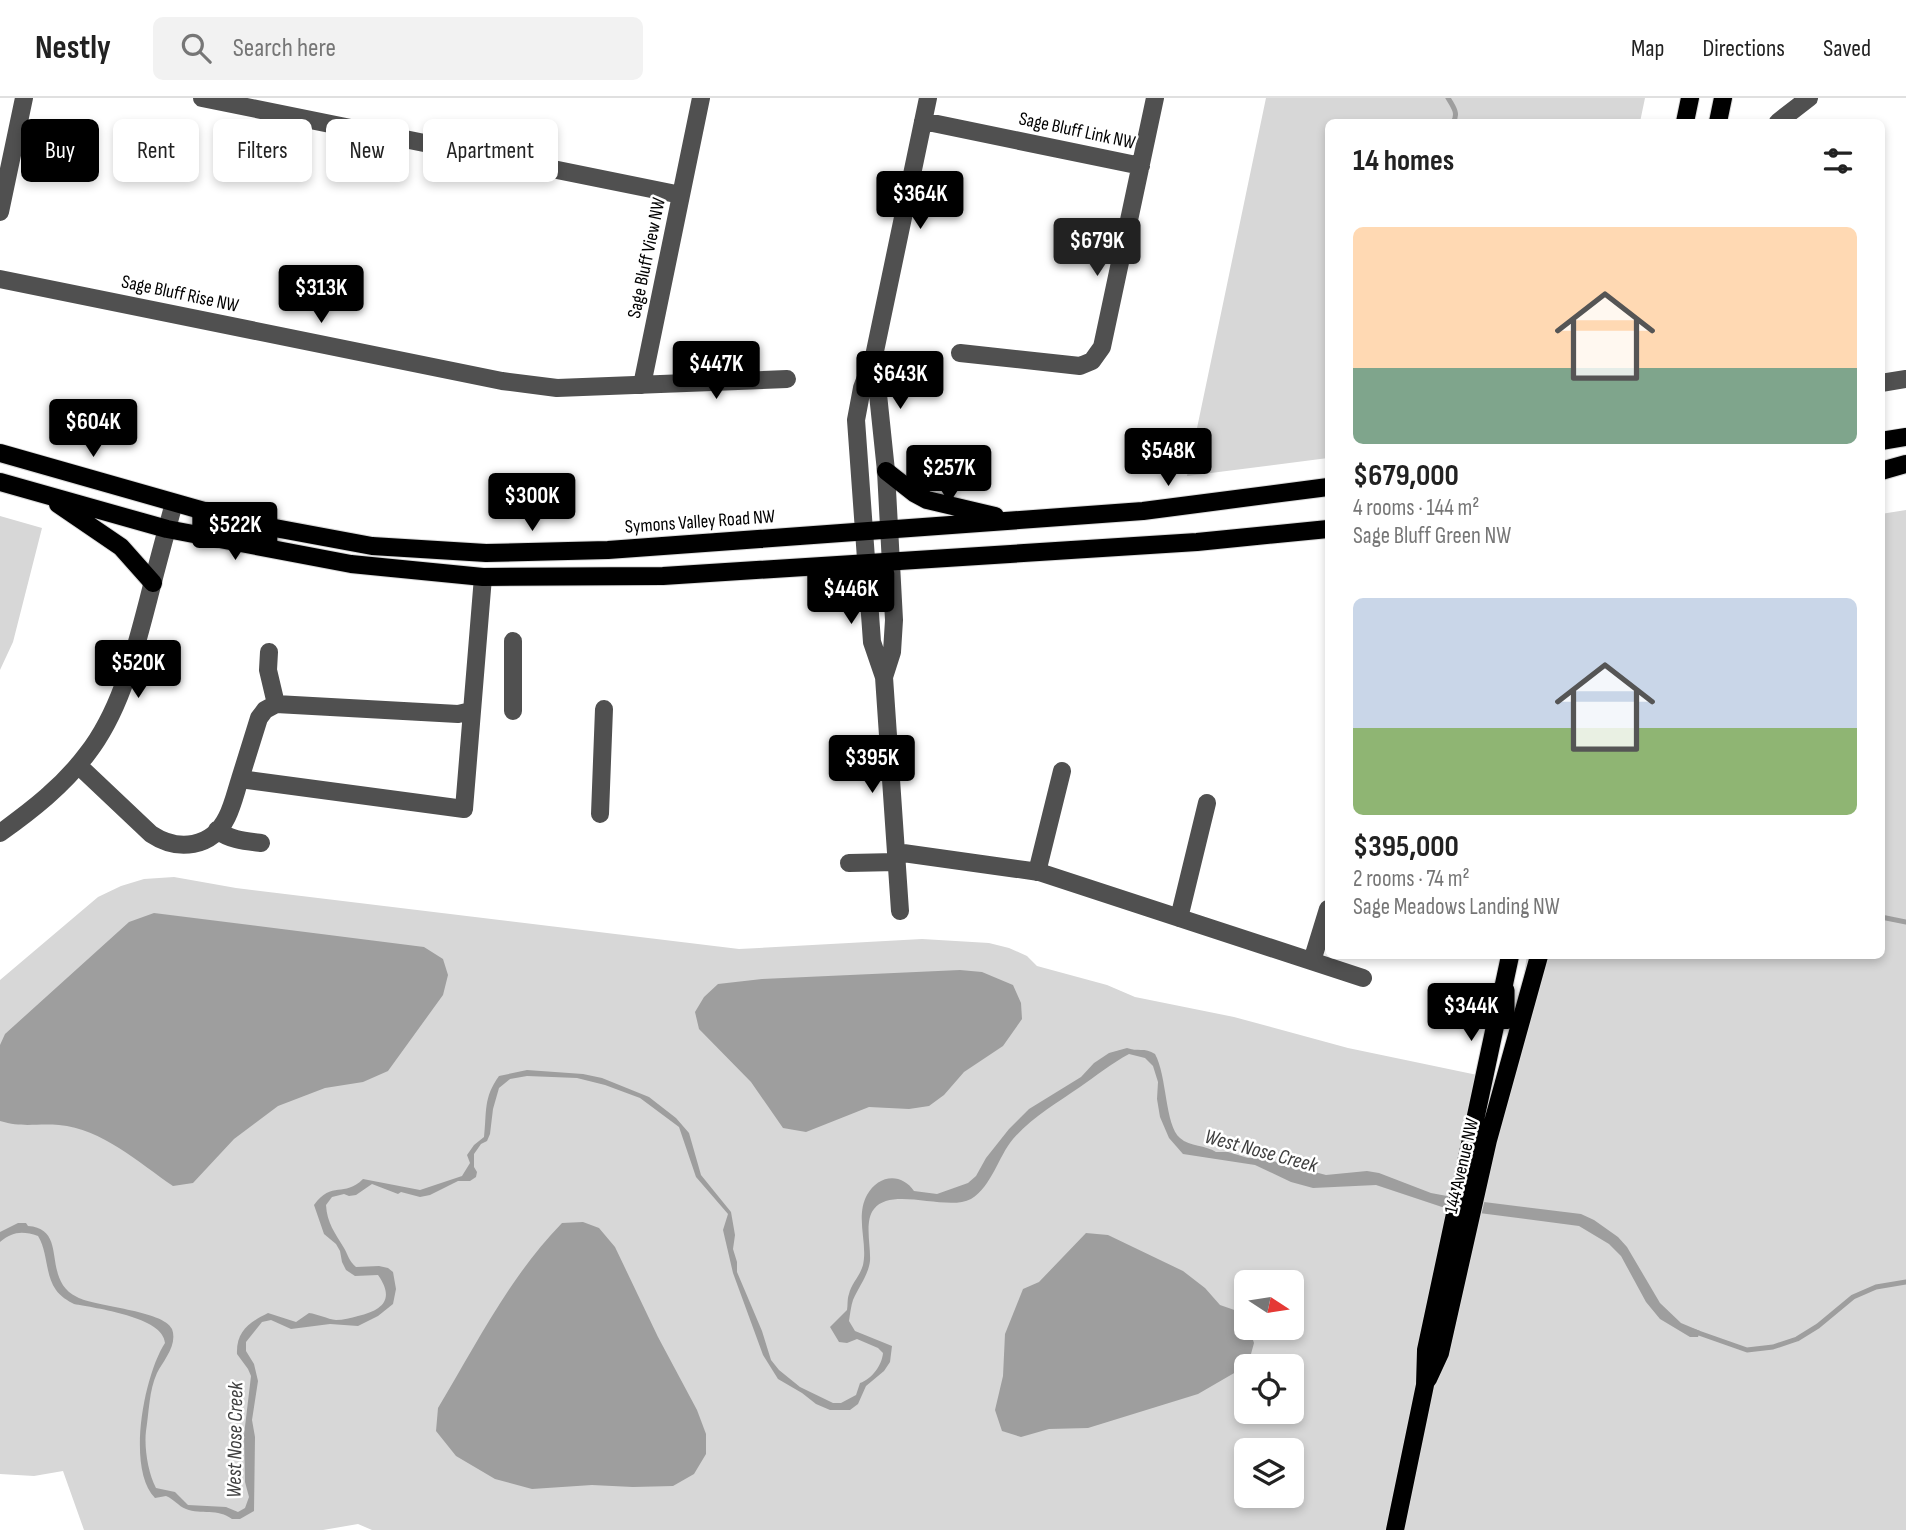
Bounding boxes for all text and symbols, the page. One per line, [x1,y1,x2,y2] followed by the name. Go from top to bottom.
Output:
[153,17,643,80] search box
[35,28,111,68] text: Nestly
[177,29,215,67] icon: search
[233,33,336,64] text: Search here
[1631,34,1664,63] text: Map
[1702,34,1785,63] text: Directions
[1823,34,1871,63] text: Saved
[1017,107,1138,155] street label: Sage Bluff Link NW
[21,119,99,182] chip: Buy
[113,119,199,182] chip: Rent
[213,119,312,182] chip: Filters
[326,119,409,182] chip: New
[423,119,558,182] chip: Apartment
[1819,142,1857,180] icon: filters
[1353,143,1454,179] text: 14 homes
[871,172,969,231] pin: $364K
[892,180,948,208] text: $364K
[623,195,671,320] street label: Sage Bluff View NW
[1048,218,1146,278] pin: $679K
[1070,227,1124,255] text: $679K
[272,266,370,325] pin: $313K
[119,270,241,318] street label: Sage Bluff Rise NW
[1542,273,1668,399] icon: home
[295,274,347,302] text: $313K
[667,342,765,401] pin: $447K
[689,350,743,378] text: $447K
[851,352,949,411] pin: $643K
[872,360,928,388] text: $643K
[44,400,142,459] pin: $604K
[65,408,121,436] text: $604K
[1119,428,1217,488] pin: $548K
[1141,437,1195,465] text: $548K
[900,446,998,505] pin: $257K
[922,454,976,482] text: $257K
[1353,458,1459,494] text: $679,000
[483,474,581,533] pin: $300K
[504,482,560,510] text: $300K
[1353,494,1479,522] text: 4 rooms · 144 m²
[186,503,284,562] pin: $522K
[624,505,776,539] street label: Symons Valley Road NW
[208,511,262,539] text: $522K
[1353,522,1511,550] text: Sage Bluff Green NW
[802,566,900,626] pin: $446K
[823,575,879,603] text: $446K
[89,640,187,700] pin: $520K
[1542,644,1668,770] icon: home
[111,649,165,677] text: $520K
[823,736,921,795] pin: $395K
[845,744,899,772] text: $395K
[1353,829,1459,865] text: $395,000
[1353,865,1470,893] text: 2 rooms · 74 m²
[1353,893,1560,921] text: Sage Meadows Landing NW
[1422,984,1520,1043] pin: $344K
[1444,992,1498,1020] text: $344K
[1440,1115,1484,1216] street label: 144 Avenue NW
[1202,1124,1321,1178] water label: West Nose Creek
[1234,1270,1304,1340] north arrow
[1234,1270,1304,1508] map controls
[1234,1354,1304,1424] button: locate
[221,1381,249,1498] water label: West Nose Creek
[1234,1438,1304,1508] button: layers

